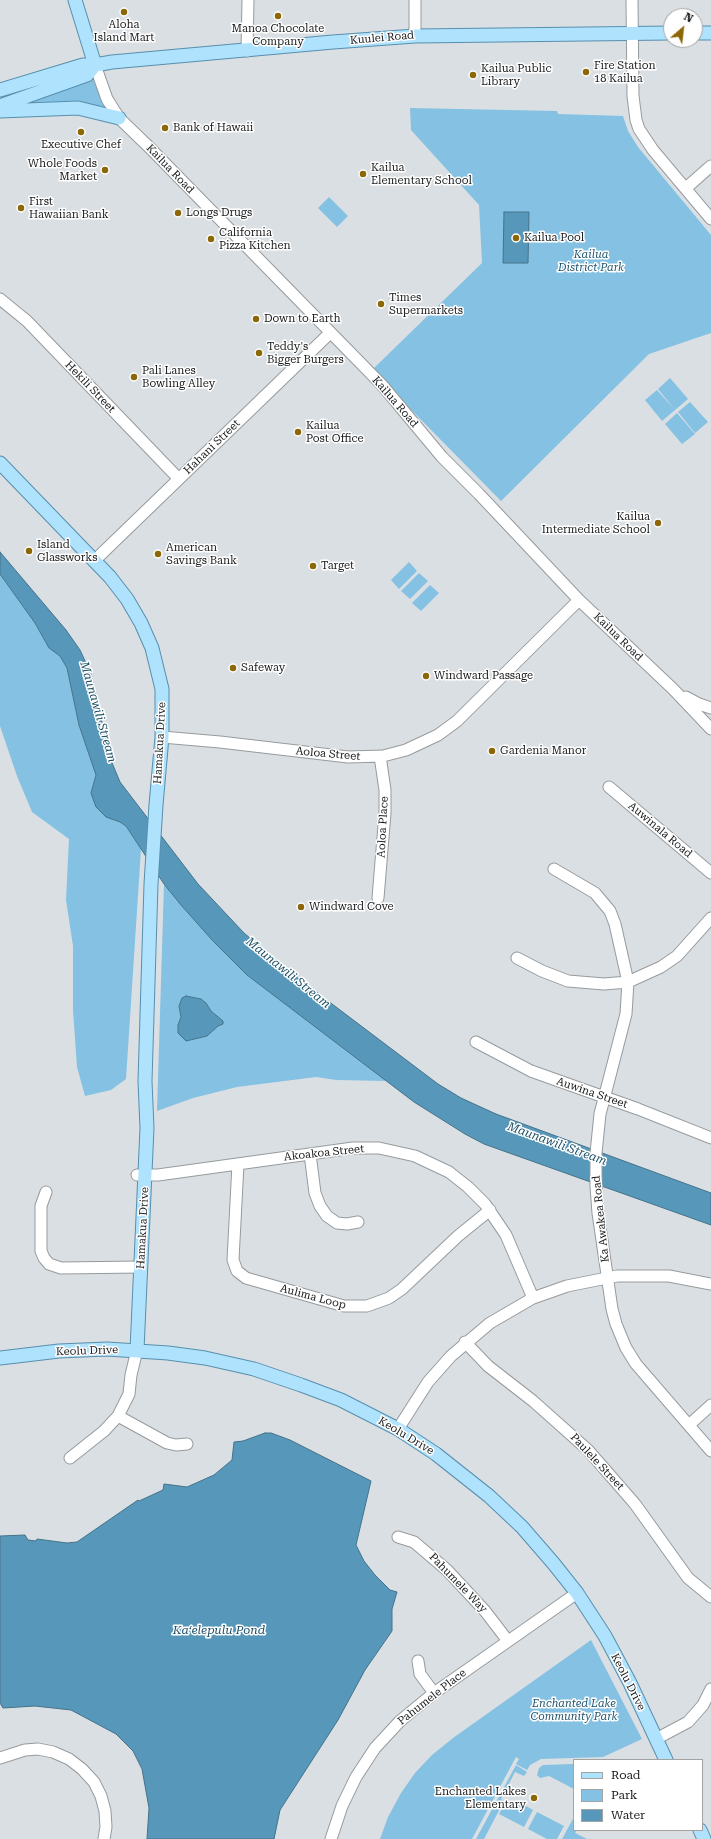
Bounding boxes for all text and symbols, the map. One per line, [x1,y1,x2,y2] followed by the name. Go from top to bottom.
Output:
[119,7,129,17] marker: Aloha Island Mart
[663,8,703,48] north arrow
[682,10,695,26] text: N
[273,11,283,21] marker: Manoa Chocolate Company
[94,18,154,44] place label: Aloha Island Mart
[232,22,324,48] place label: Manoa Chocolate Company
[349,29,415,47] street label: Kuulei Road
[594,59,656,85] place label: Fire Station 18 Kailua
[481,62,552,88] place label: Kailua Public Library
[581,67,591,77] marker: Fire Station 18 Kailua
[468,70,478,80] marker: Kailua Public Library
[173,121,253,135] place label: Bank of Hawaii
[160,123,170,133] marker: Bank of Hawaii
[76,127,86,137] marker: Executive Chef
[41,138,121,152] place label: Executive Chef
[143,142,197,196] street label: Kailua Road
[28,157,97,183] place label: Whole Foods Market
[371,161,472,187] place label: Kailua Elementary School
[100,165,110,175] marker: Whole Foods Market
[358,169,368,179] marker: Kailua Elementary School
[29,195,109,221] place label: First Hawaiian Bank
[16,203,26,213] marker: First Hawaiian Bank
[186,206,252,220] place label: Longs Drugs
[173,208,183,218] marker: Longs Drugs
[219,226,291,252] place label: California Pizza Kitchen
[524,231,584,245] place label: Kailua Pool
[511,233,521,243] marker: Kailua Pool
[206,234,216,244] marker: California Pizza Kitchen
[558,248,624,274] park label: Kailua District Park
[389,291,463,317] place label: Times Supermarkets
[376,299,386,309] marker: Times Supermarkets
[264,312,341,326] place label: Down to Earth
[251,314,261,324] marker: Down to Earth
[267,340,344,366] place label: Teddy's Bigger Burgers
[254,348,264,358] marker: Teddy's Bigger Burgers
[62,358,118,416] street label: Hekili Street
[142,364,215,390] place label: Pali Lanes Bowling Alley
[129,372,139,382] marker: Pali Lanes Bowling Alley
[369,374,421,430] street label: Kailua Road
[181,417,243,477] street label: Hahani Street
[306,419,364,445] place label: Kailua Post Office
[293,427,303,437] marker: Kailua Post Office
[542,510,650,536] place label: Kailua Intermediate School
[653,518,663,528] marker: Kailua Intermediate School
[37,538,97,564] place label: Island Glassworks
[166,541,237,567] place label: American Savings Bank
[24,546,34,556] marker: Island Glassworks
[153,549,163,559] marker: American Savings Bank
[321,559,354,573] place label: Target
[308,561,318,571] marker: Target
[591,610,645,664] street label: Kailua Road
[77,660,119,764] water label: Maunawili Stream
[241,661,285,675] place label: Safeway
[228,663,238,673] marker: Safeway
[434,669,533,683] place label: Windward Passage
[421,671,431,681] marker: Windward Passage
[151,702,169,784] street label: Hamakua Drive
[500,744,586,758] place label: Gardenia Manor
[295,745,361,763] street label: Aoloa Street
[487,746,497,756] marker: Gardenia Manor
[375,796,391,858] street label: Aoloa Place
[625,799,695,861] street label: Auwinala Road
[309,900,394,914] place label: Windward Cove
[296,902,306,912] marker: Windward Cove
[243,935,333,1011] water label: Maunawili Stream
[555,1075,629,1111] street label: Auwina Street
[505,1119,609,1169] water label: Maunawili Stream
[283,1142,365,1164] street label: Akoakoa Street
[590,1175,612,1263] street label: Ka Awakea Road
[134,1187,152,1269] street label: Hamakua Drive
[279,1282,347,1312] street label: Aulima Loop
[56,1343,118,1359] street label: Keolu Drive
[376,1414,436,1458] street label: Keolu Drive
[567,1431,627,1493] street label: Paulele Street
[426,1550,490,1616] street label: Pahumele Way
[173,1623,265,1637] water label: Kaʻelepulu Pond
[608,1651,648,1713] street label: Keolu Drive
[395,1666,469,1728] street label: Pahumele Place
[530,1697,618,1723] park label: Enchanted Lake Community Park
[573,1759,703,1831] legend
[611,1768,640,1782] text: Road
[435,1785,526,1811] place label: Enchanted Lakes Elementary
[611,1788,637,1802] text: Park
[529,1793,539,1803] marker: Enchanted Lakes Elementary
[611,1808,645,1822] text: Water

